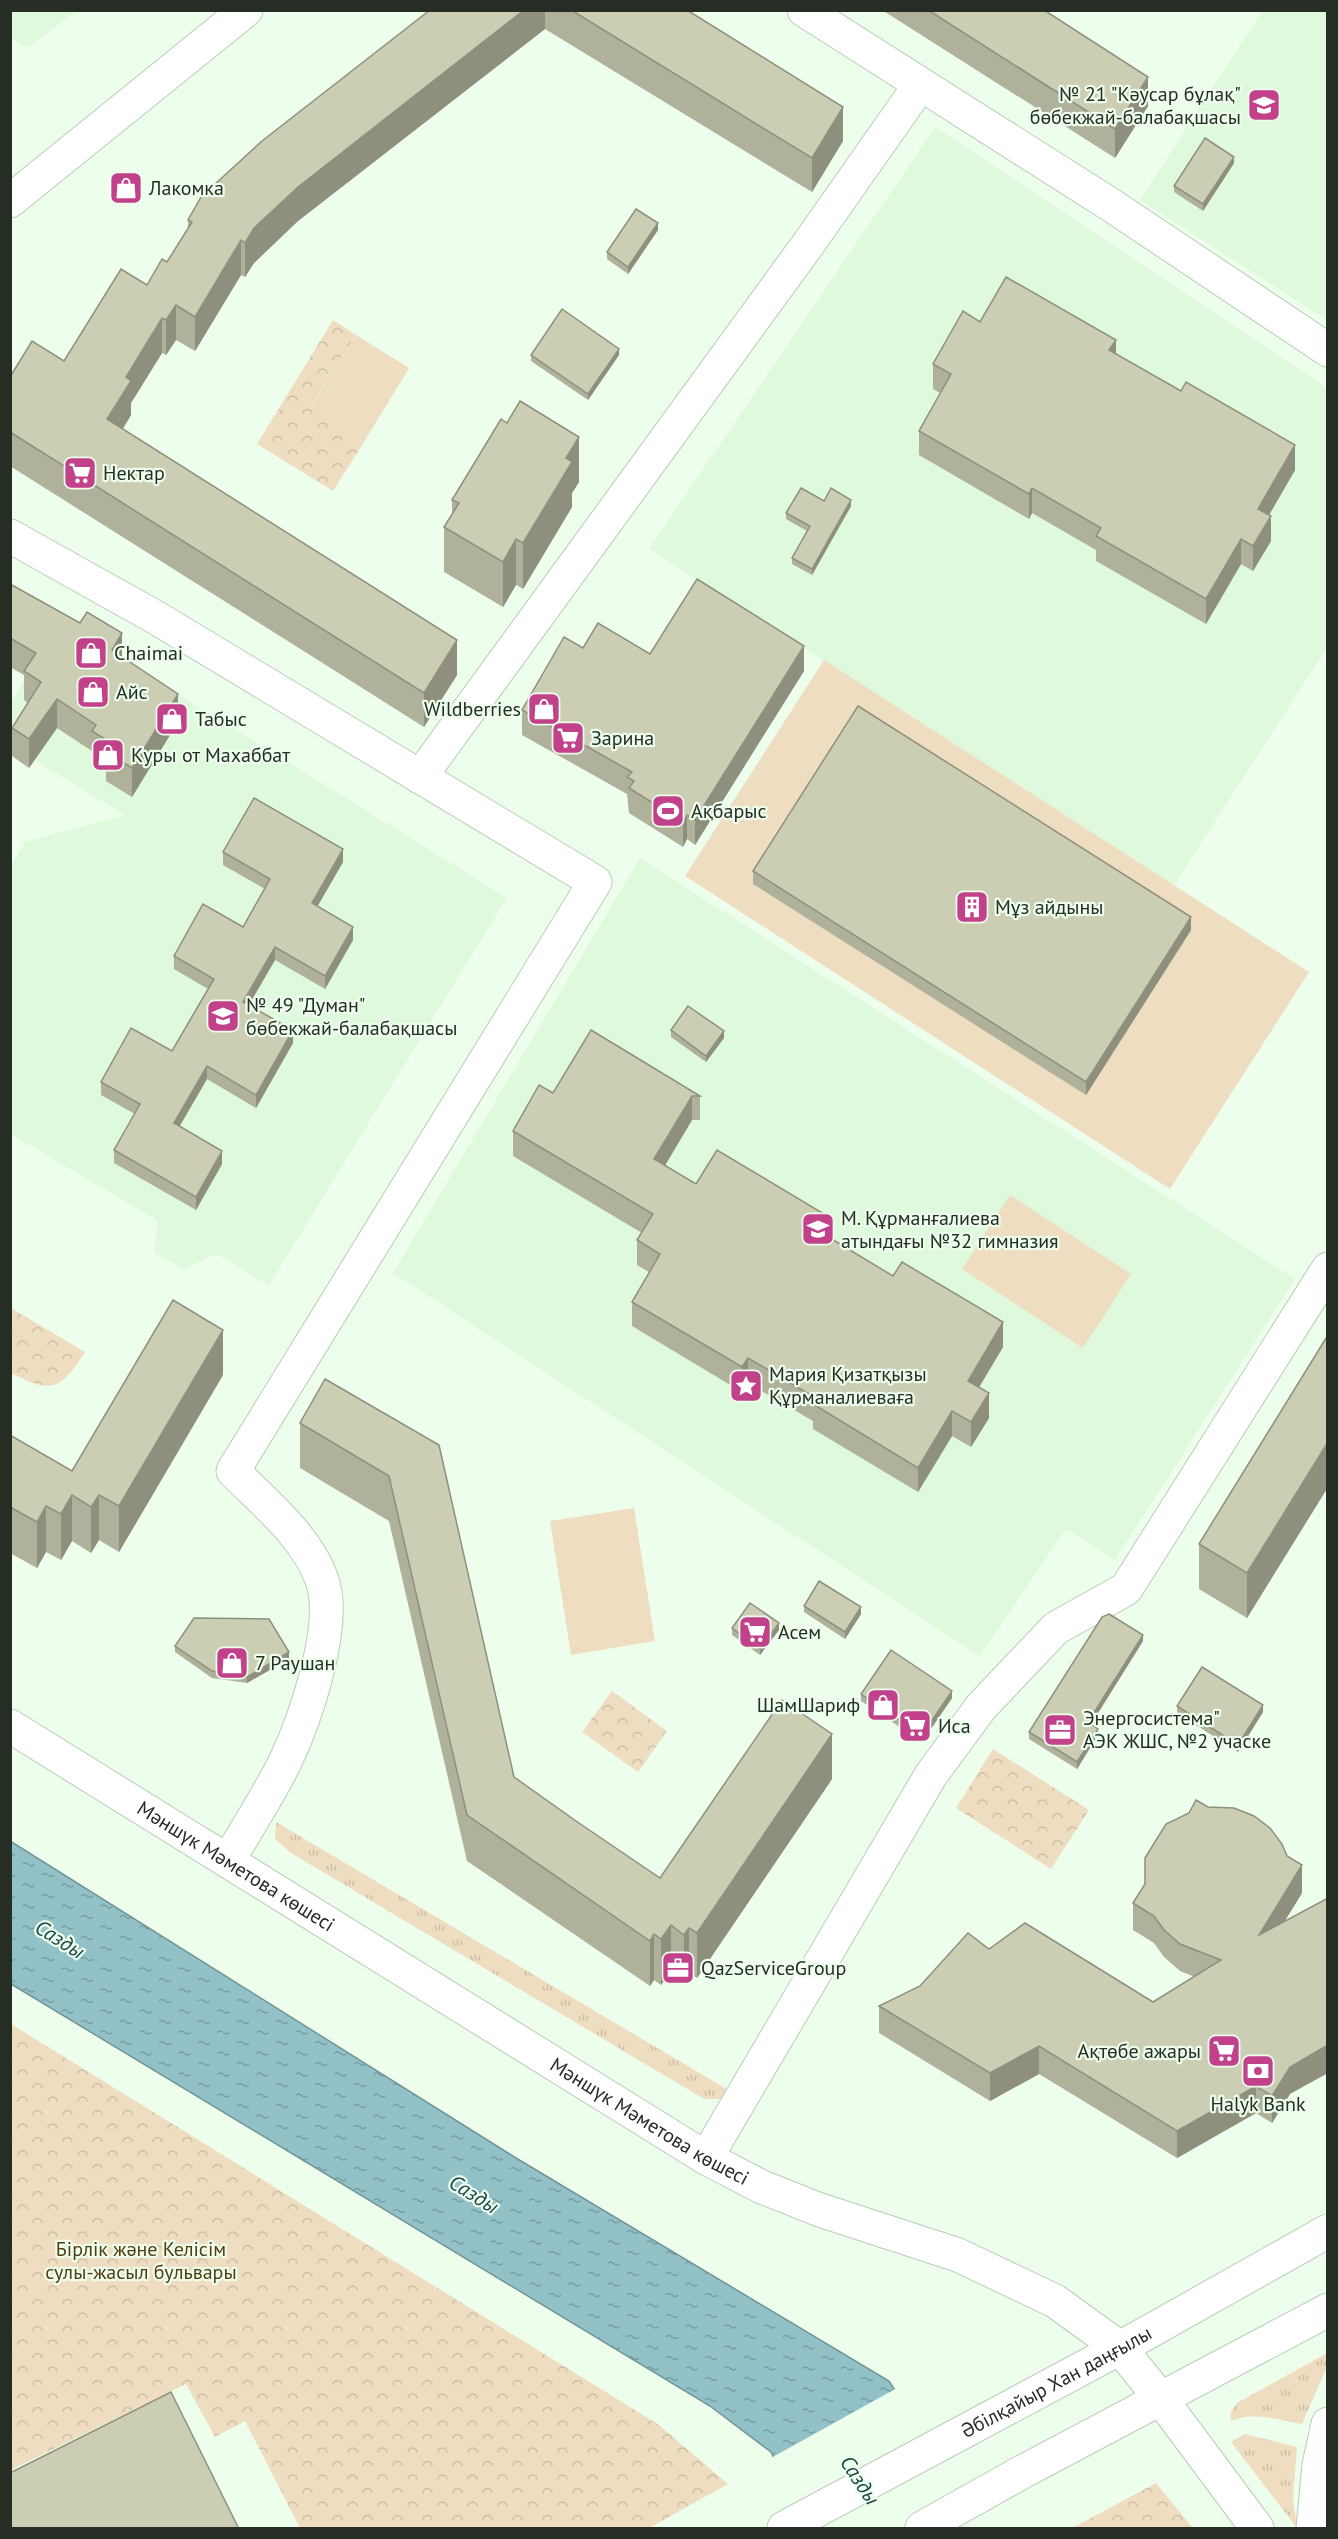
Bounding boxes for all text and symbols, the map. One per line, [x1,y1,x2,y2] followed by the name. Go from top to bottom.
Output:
[1030,81,1241,130] place label: № 21 "Кәусар бұлақ" бөбекжай-балабақшасы
[1246,87,1282,123] school or university icon: № 21 "Кәусар бұлақ" бөбекжай-балабақшасы
[108,170,144,206] shop icon: Лакомка
[148,175,224,201] place label: Лакомка
[62,455,98,491] supermarket icon: Нектар
[103,460,165,486] place label: Нектар
[73,635,109,671] shop icon: Chaimai
[114,640,183,666] place label: Chaimai
[75,674,111,710] shop icon: Айс
[116,679,148,705] place label: Айс
[526,691,562,727] shop icon: Wildberries
[424,696,521,722] place label: Wildberries
[154,701,190,737] shop icon: Табыс
[195,706,247,732] place label: Табыс
[550,720,586,756] supermarket icon: Зарина
[591,725,654,751] place label: Зарина
[90,737,126,773] shop icon: Куры от Махаббат
[131,742,290,768] place label: Куры от Махаббат
[650,793,686,829] sports icon: Ақбарыс
[691,798,767,824] place label: Ақбарыс
[954,889,990,925] building icon: Мұз айдыны
[995,894,1104,920] place label: Мұз айдыны
[246,992,457,1041] place label: № 49 "Думан" бөбекжай-балабақшасы
[205,998,241,1034] school or university icon: № 49 "Думан" бөбекжай-балабақшасы
[841,1205,1059,1254] place label: М. Құрманғалиева атындағы №32 гимназия
[800,1211,836,1247] school or university icon: М. Құрманғалиева атындағы №32 гимназия
[769,1361,927,1410] place label: Мария Қизатқызы Құрманалиеваға
[728,1368,764,1404] place icon: Мария Қизатқызы Құрманалиеваға
[737,1614,773,1650] supermarket icon: Асем
[778,1619,821,1645] place label: Асем
[214,1645,250,1681] shop icon: 7 Раушан
[255,1650,335,1676] place label: 7 Раушан
[865,1687,901,1723] shop icon: ШамШариф
[757,1692,860,1718] place label: ШамШариф
[1083,1705,1271,1754] place label: Энергосистема" АЭК ЖШС, №2 учаске
[897,1708,933,1744] supermarket icon: Иса
[1042,1712,1078,1748] office icon: Энергосистема" АЭК ЖШС, №2 учаске
[938,1713,971,1739] place label: Иса
[132,1795,340,1937] street label: Мәншүк Мәметова көшесі
[30,1913,90,1965] water label: Сазды
[660,1950,696,1986] office icon: QazServiceGroup
[701,1955,846,1981] place label: QazServiceGroup
[1206,2033,1242,2069] supermarket icon: Ақтөбе ажары
[1078,2038,1201,2064] place label: Ақтөбе ажары
[545,2051,754,2191] street label: Мәншүк Мәметова көшесі
[1240,2053,1276,2089] bank icon: Halyk Bank
[1211,2091,1306,2117] place label: Halyk Bank
[444,2168,504,2220] water label: Сазды
[45,2236,237,2285] park label: Бірлік және Келісім сулы-жасыл бульвары
[956,2320,1156,2444] street label: Әбілқайыр Хан даңғылы
[834,2450,886,2510] water label: Сазды

